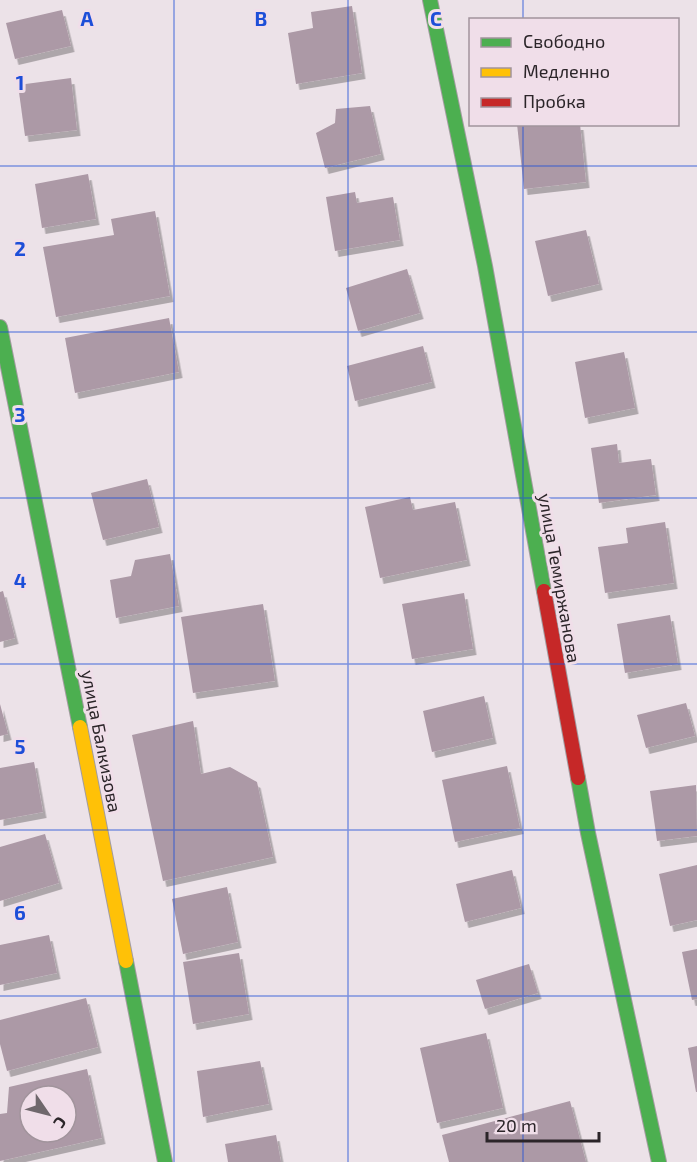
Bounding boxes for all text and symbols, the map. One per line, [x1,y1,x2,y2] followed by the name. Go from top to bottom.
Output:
[80,6,94,30] text: A
[255,6,267,30] text: B
[430,6,442,30] text: C
[469,18,679,126] legend
[523,30,605,52] text: Свободно
[523,60,610,82] text: Медленно
[16,70,24,94] text: 1
[523,90,586,112] text: Пробка
[14,236,26,260] text: 2
[14,402,26,426] text: 3
[534,491,586,665] street label: улица Темиржанова
[14,568,27,592] text: 4
[77,668,127,814] street label: улица Балкизова
[14,734,26,758] text: 5
[14,900,26,924] text: 6
[18,1084,78,1144] north arrow
[487,1105,600,1143] scale bar
[50,1114,71,1132] text: С
[496,1114,537,1136] text: 20 m

